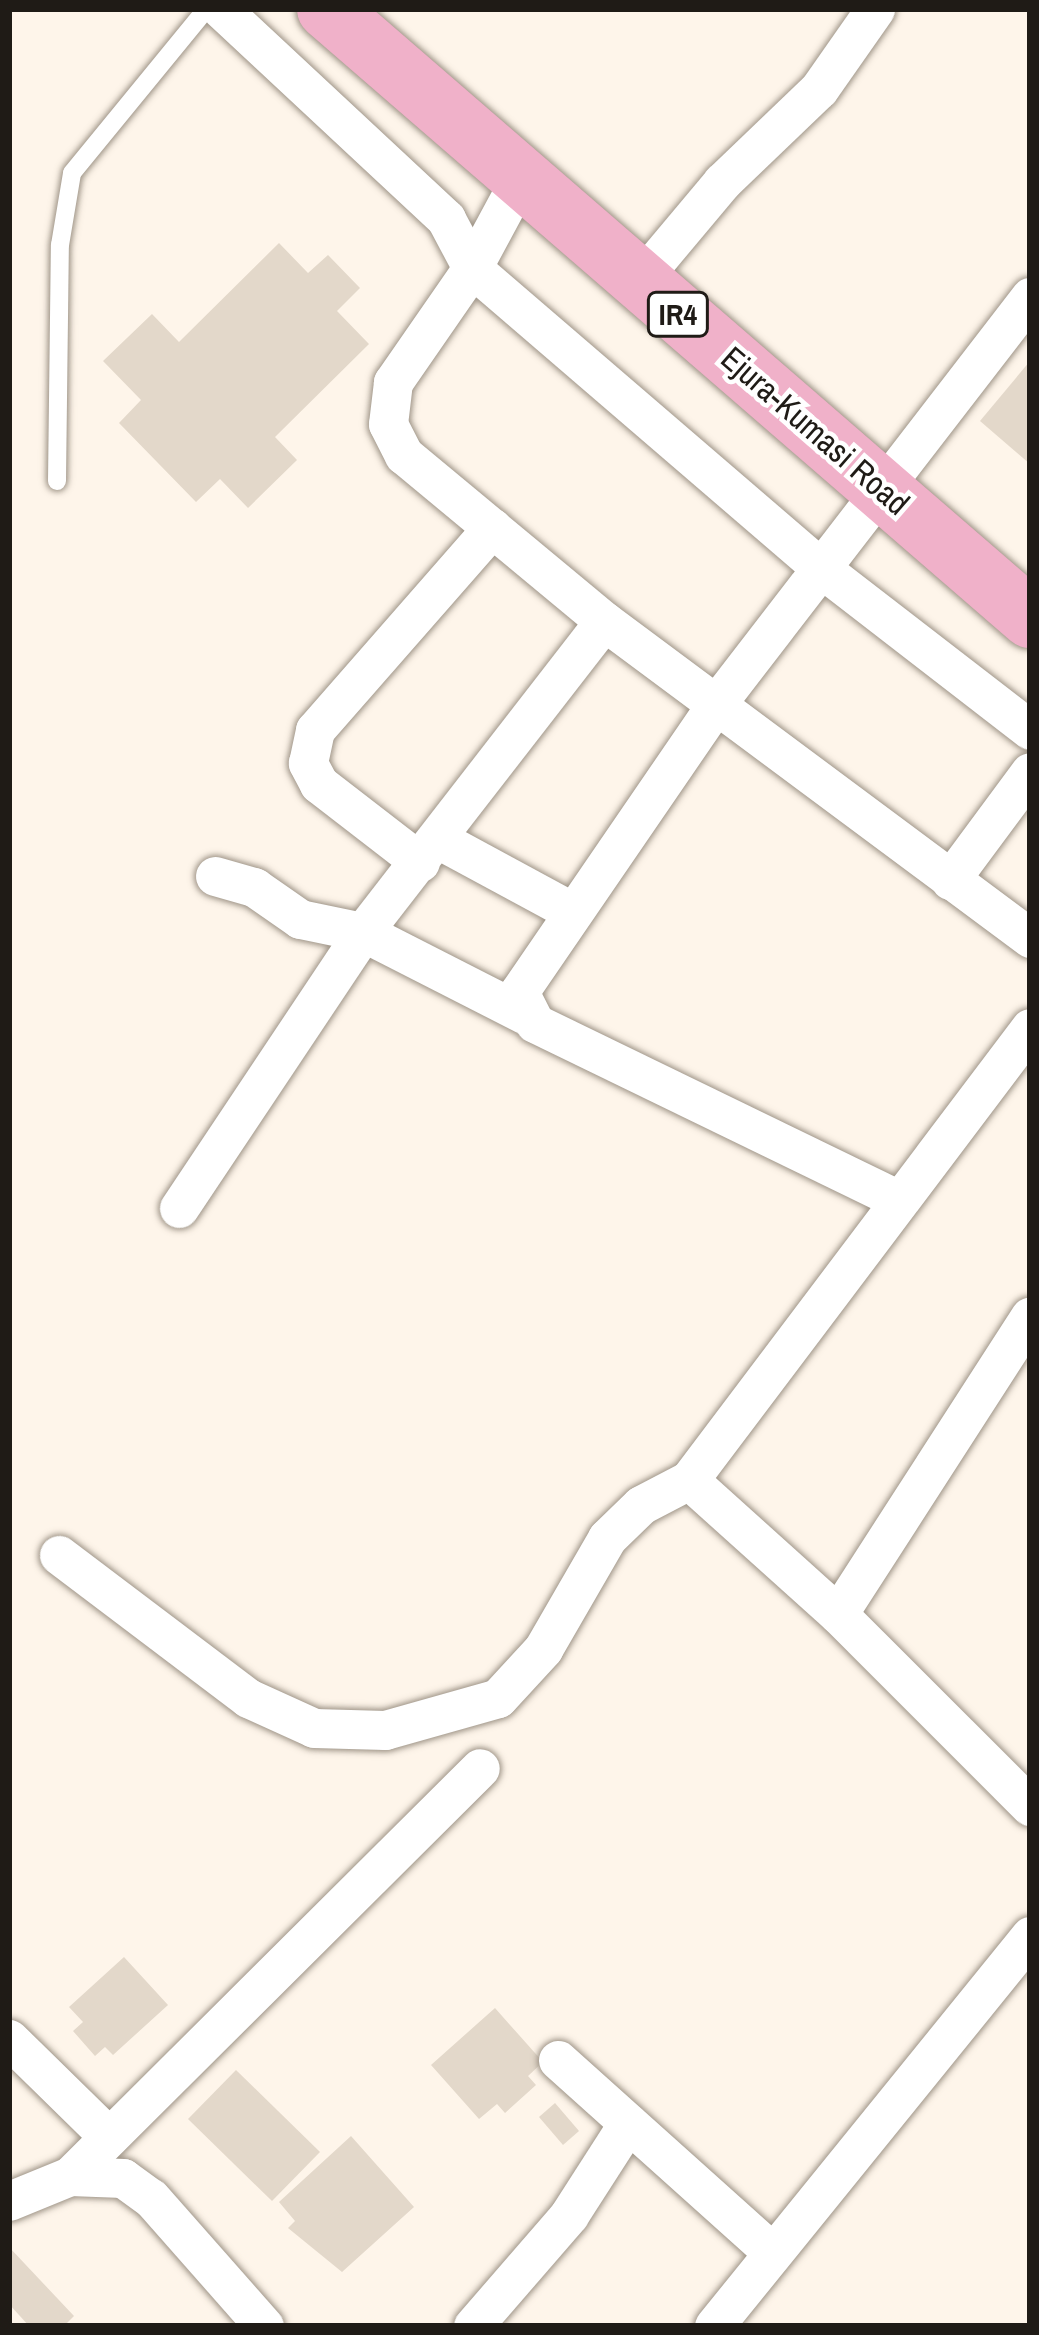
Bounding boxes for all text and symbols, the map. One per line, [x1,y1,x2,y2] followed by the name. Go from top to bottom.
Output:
[645,290,711,338] road number: IR4
[713,339,917,523] street label: Ejura-Kumasi Road

